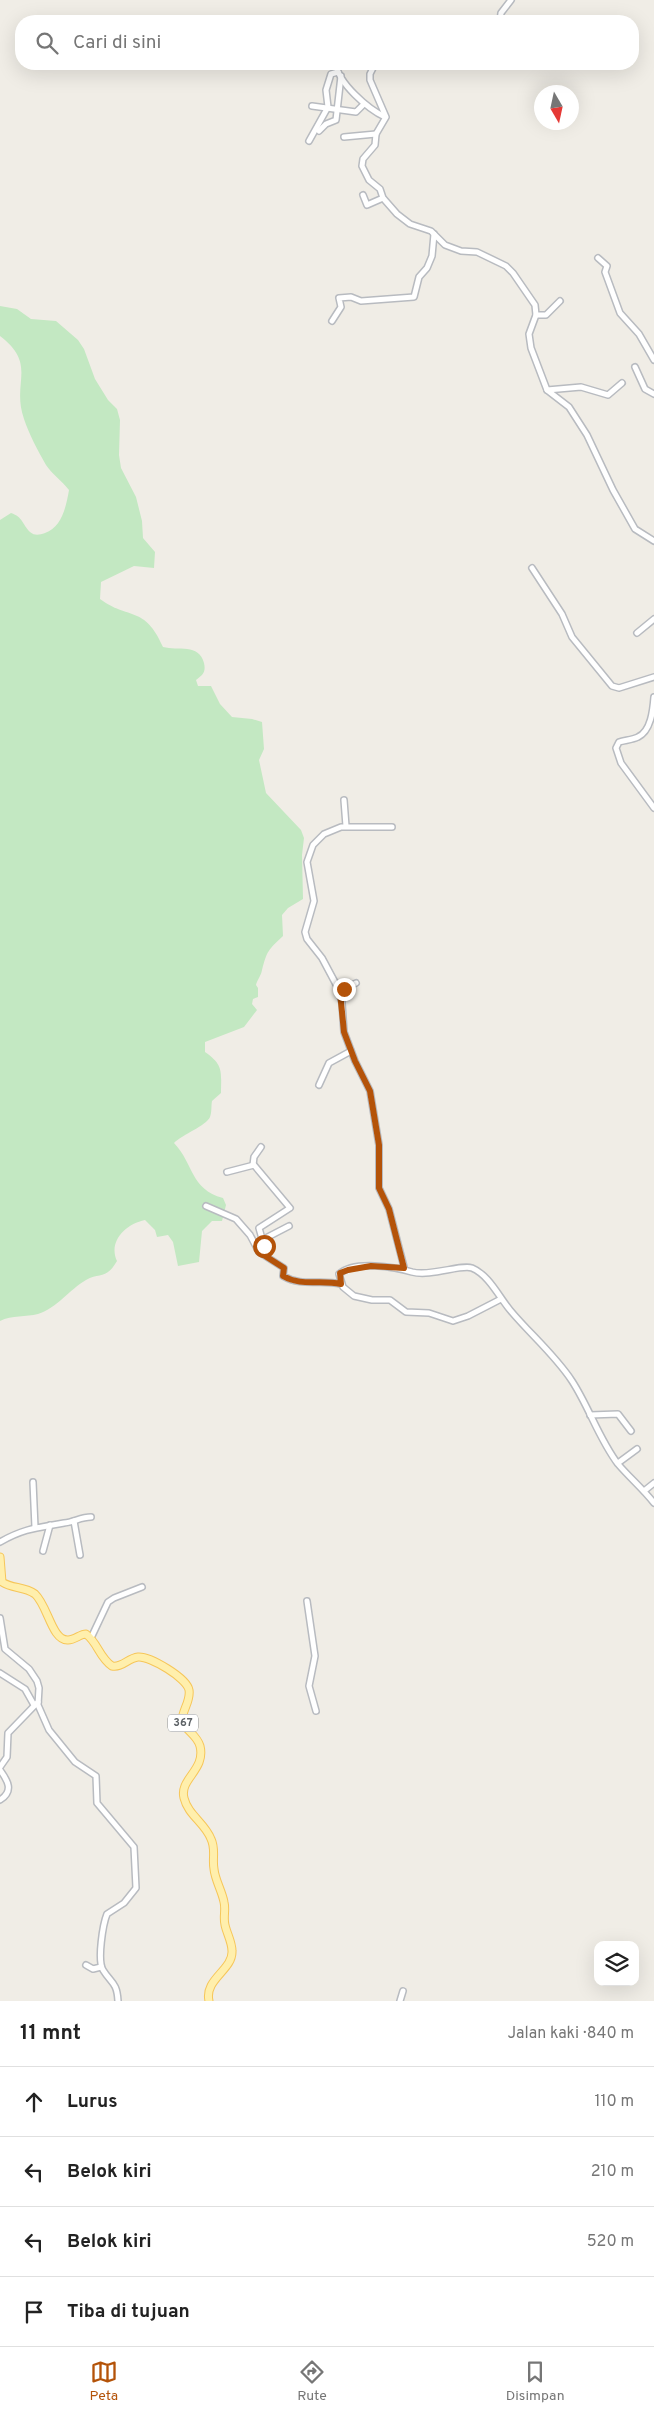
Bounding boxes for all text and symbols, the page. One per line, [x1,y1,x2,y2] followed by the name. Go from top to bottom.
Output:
[15,15,639,70] search box
[33,29,61,57] icon: search
[73,31,161,55] text: Cari di sini
[534,85,579,130] north arrow
[333,978,356,1001] route end
[253,1235,276,1258] route start
[168,1715,198,1732] road number: 367
[594,1941,639,1986] map controls
[594,1941,639,1986] button: layers
[20,2020,81,2047] text: 11 mnt
[507,2024,634,2044] text: Jalan kaki · 840 m
[20,2088,48,2116] icon: ahead
[67,2090,118,2114] text: Lurus
[594,2092,634,2112] text: 110 m
[20,2158,48,2186] icon: left
[67,2160,152,2184] text: Belok kiri
[591,2162,634,2182] text: 210 m
[20,2228,48,2256] icon: left
[67,2230,152,2254] text: Belok kiri
[587,2232,634,2252] text: 520 m
[20,2298,48,2326] icon: arrive
[67,2300,190,2324] text: Tiba di tujuan
[89,2358,118,2405] tab: Peta
[297,2358,327,2405] tab: Rute
[506,2358,565,2405] tab: Disimpan

